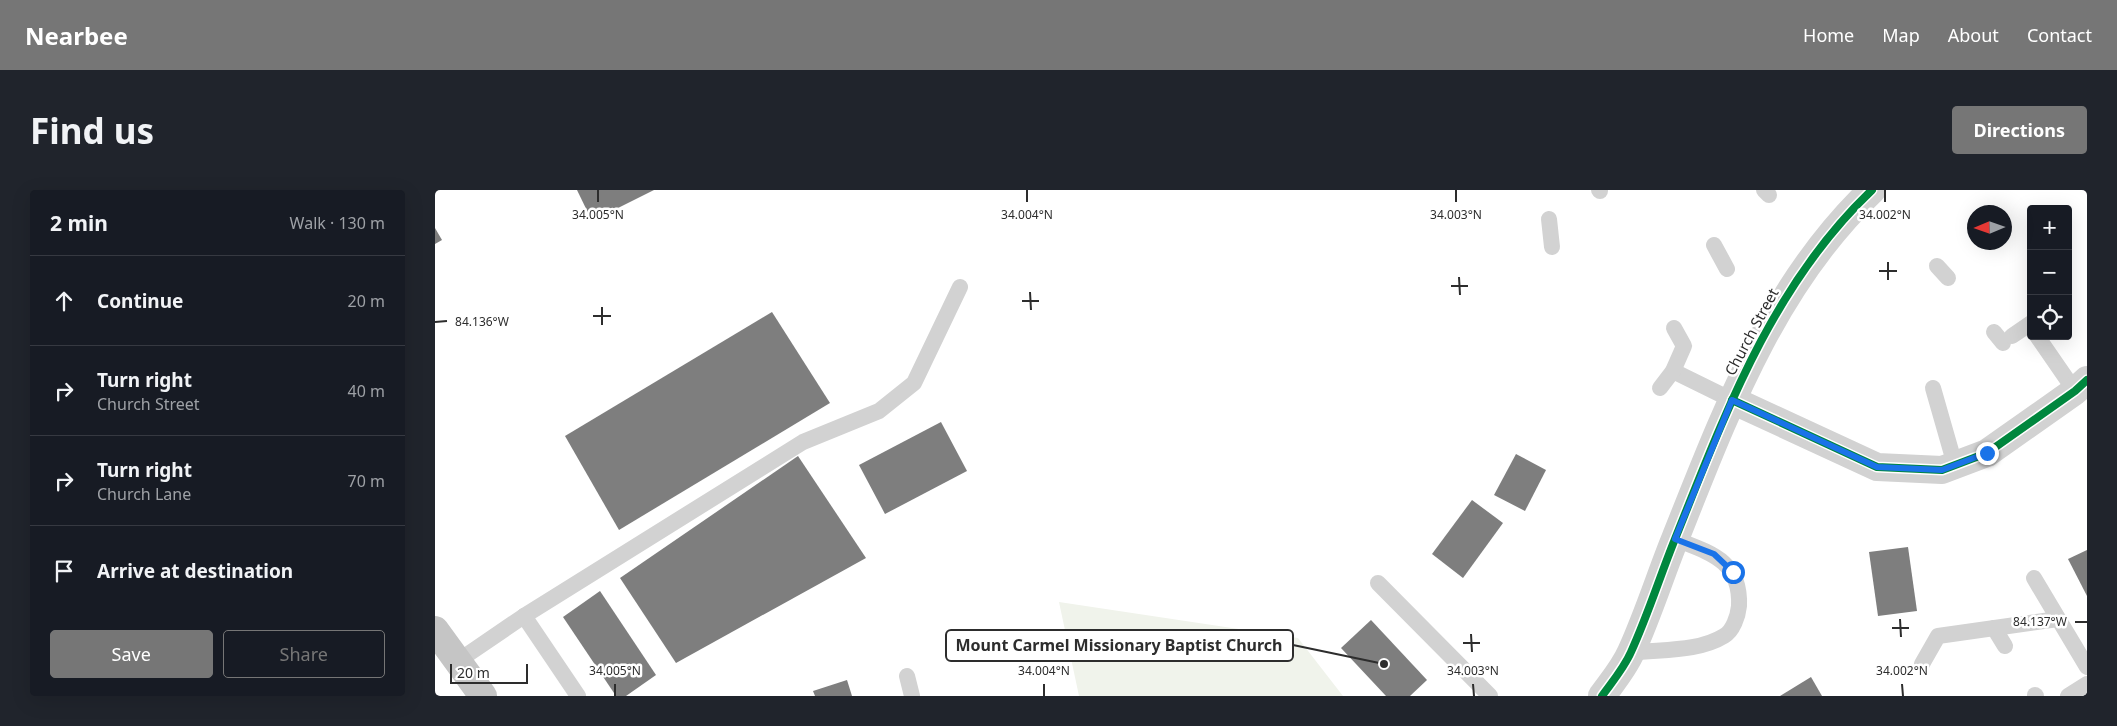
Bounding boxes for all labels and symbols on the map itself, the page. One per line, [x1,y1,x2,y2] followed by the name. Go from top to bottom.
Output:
[1967,205,2012,250] north arrow
[572,206,624,223] text: 34.005°N
[1001,206,1053,223] text: 34.004°N
[1430,206,1482,223] text: 34.003°N
[1859,206,1911,223] text: 34.002°N
[1720,284,1783,379] street label: Church Street
[455,313,509,330] text: 84.136°W
[1976,442,1999,465] route end
[1722,561,1745,584] route start
[2013,613,2067,630] text: 84.137°W
[946,630,1293,661] callout: Mount Carmel Missionary Baptist Church
[956,634,1283,656] text: Mount Carmel Missionary Baptist Church
[450,661,527,684] scale bar
[589,662,641,679] text: 34.005°N
[1018,662,1070,679] text: 34.004°N
[1447,662,1499,679] text: 34.003°N
[1876,662,1928,679] text: 34.002°N

